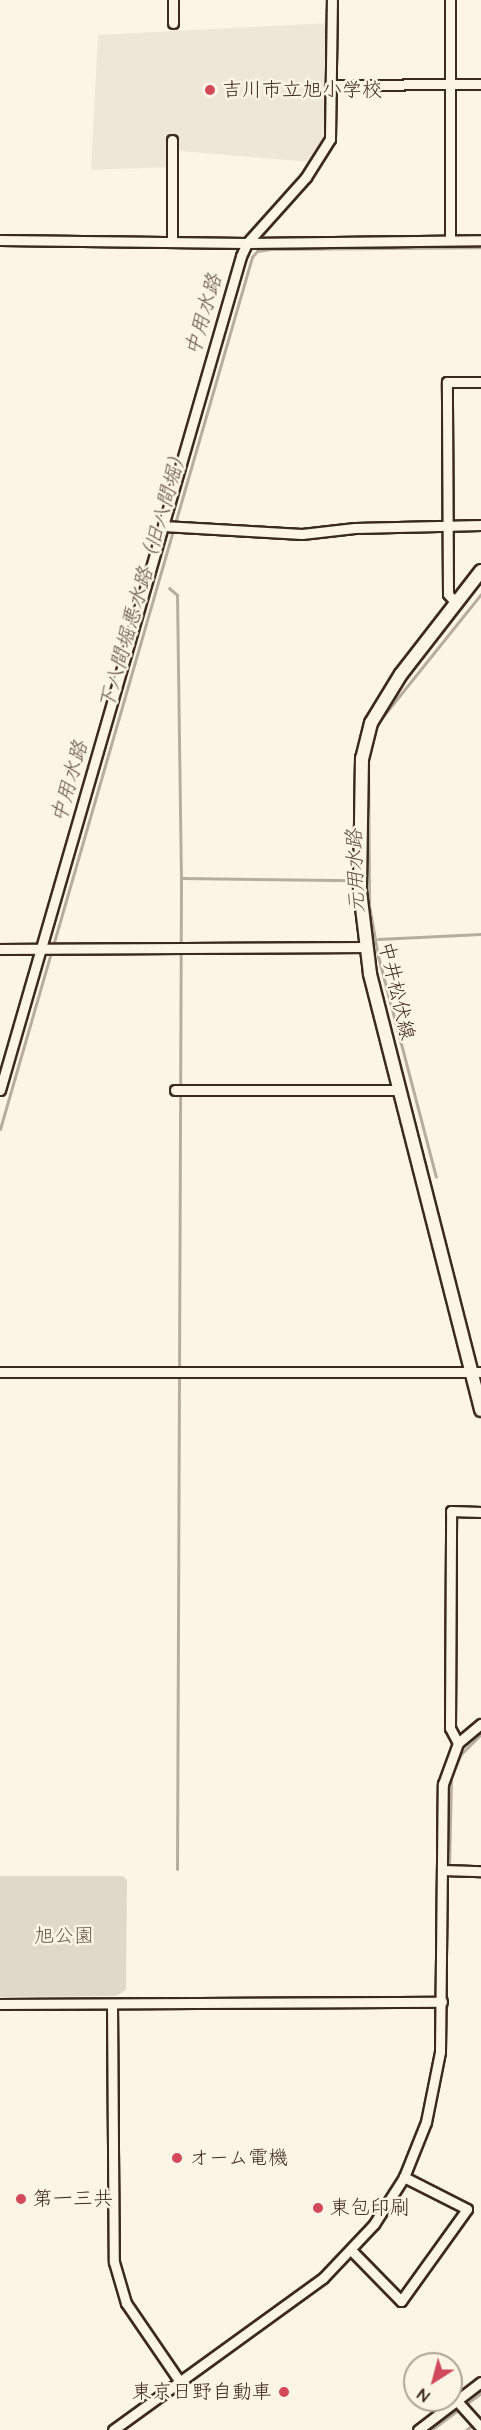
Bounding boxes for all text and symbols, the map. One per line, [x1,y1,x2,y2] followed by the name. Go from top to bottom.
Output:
[222,78,382,102] place label: 吉川市立旭小学校
[203,83,217,97] marker: 吉川市立旭小学校
[180,271,228,359] water label: 中用水路
[94,443,194,713] water label: 下八間堀悪水路（旧八間堀）
[46,738,94,826] water label: 中用水路
[342,829,370,913] water label: 元用水路
[373,940,419,1042] street label: 中井松伏線
[34,1924,94,1948] park label: 旭公園
[189,2146,289,2170] place label: オーム電機
[170,2151,184,2165] marker: オーム電機
[33,2187,113,2211] place label: 第一三共
[14,2192,28,2206] marker: 第一三共
[330,2196,410,2220] place label: 東包印刷
[311,2201,325,2215] marker: 東包印刷
[403,2352,463,2412] north arrow
[132,2380,272,2404] place label: 東京日野自動車
[413,2383,434,2407] text: N
[277,2385,291,2399] marker: 東京日野自動車

